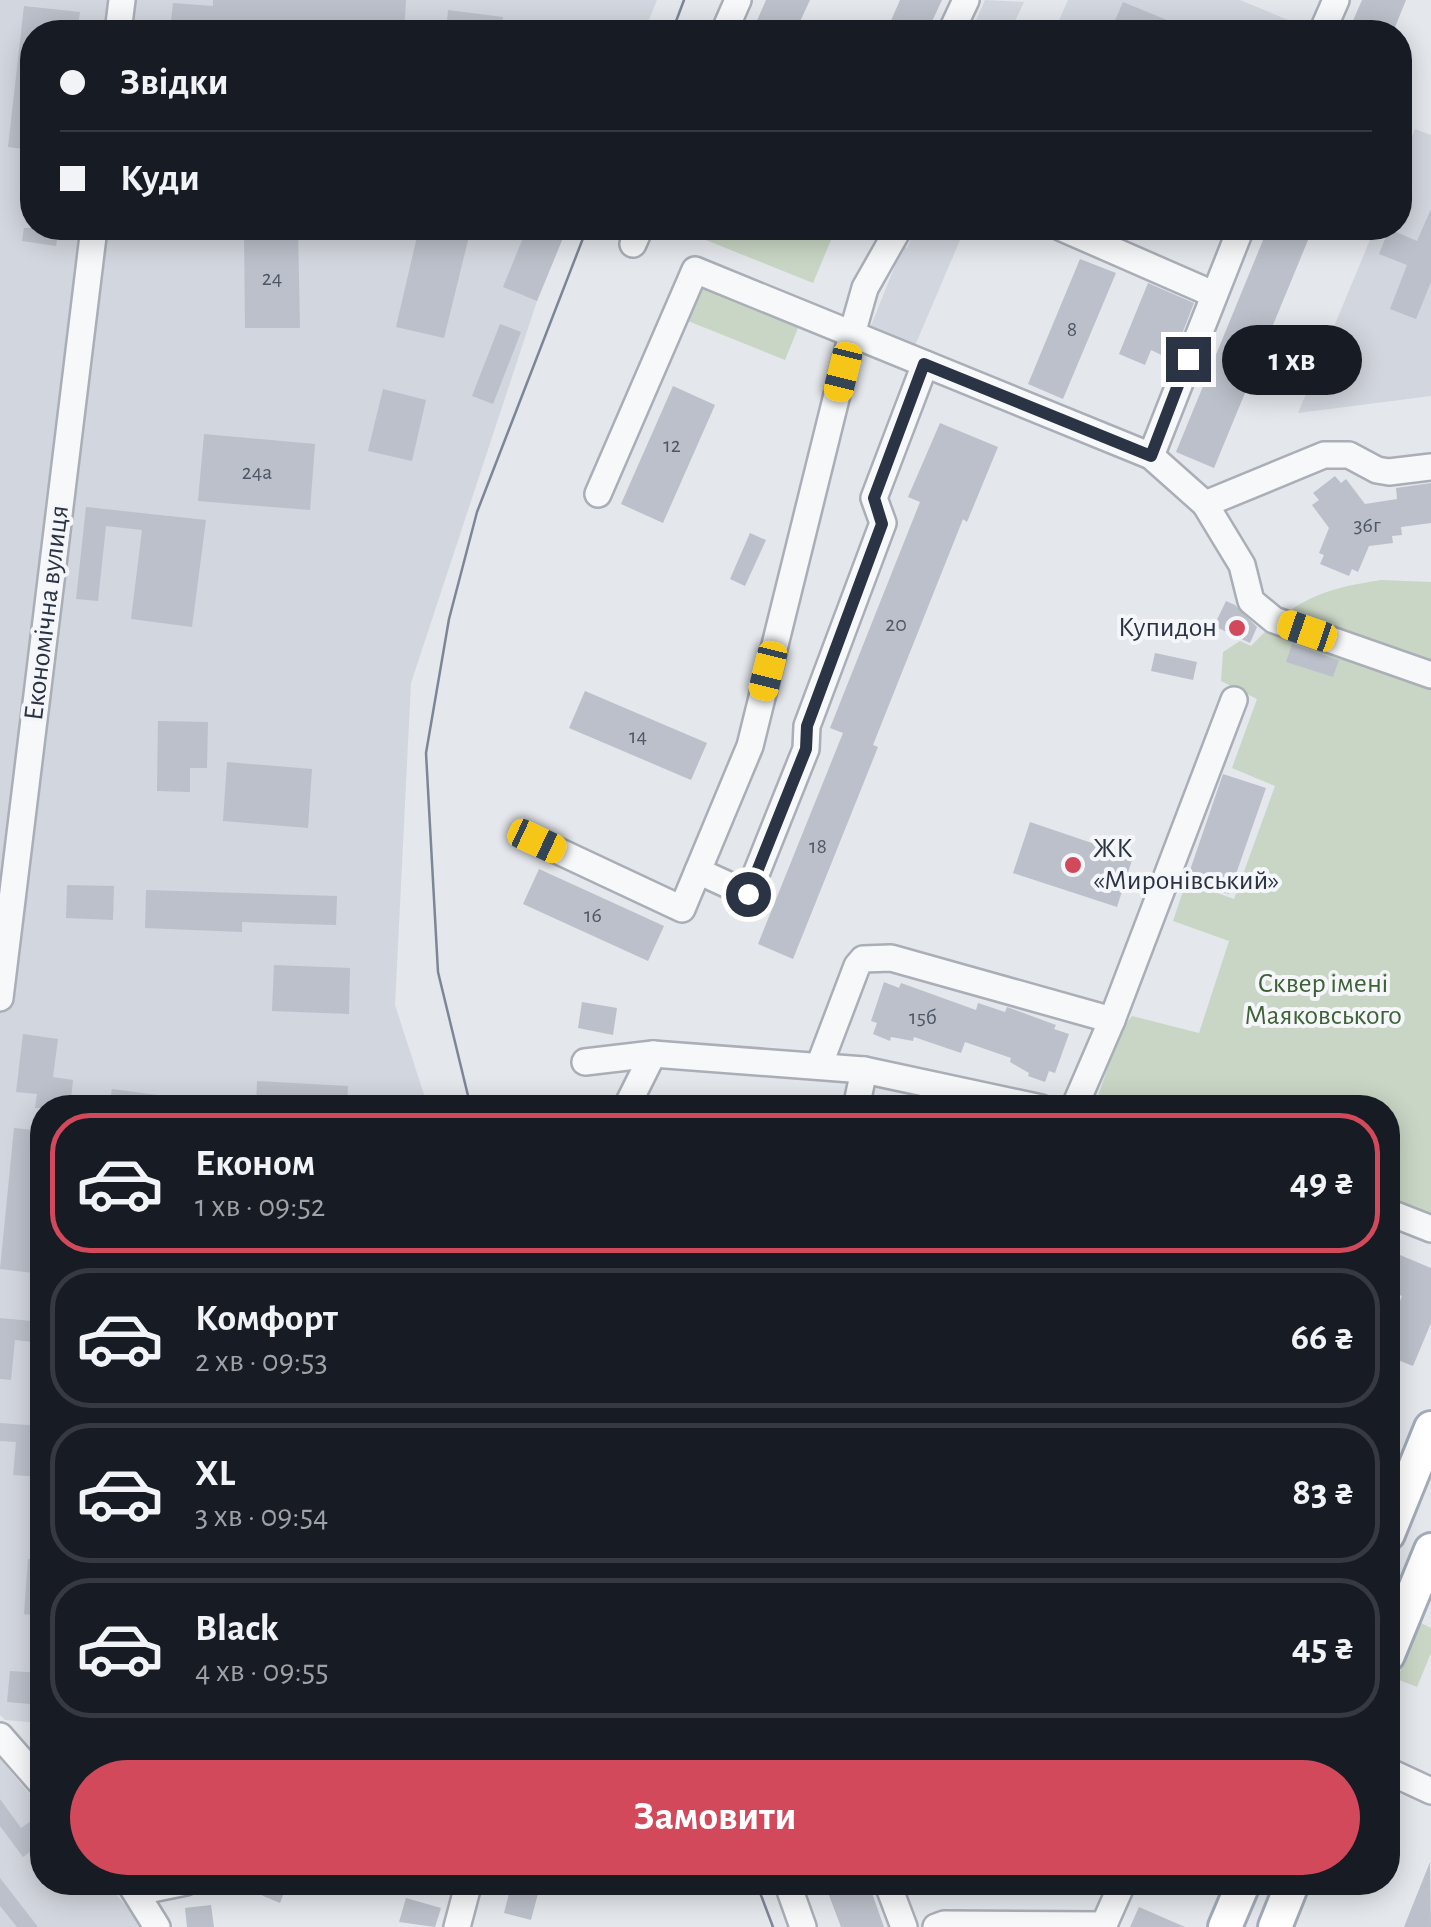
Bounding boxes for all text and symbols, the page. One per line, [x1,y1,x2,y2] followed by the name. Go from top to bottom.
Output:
[120,64,229,102] text: Звідки
[120,160,200,198] text: Куди
[262,267,282,289] house number: 24
[1067,318,1077,340] house number: 8
[1223,324,1363,394] callout: 1 хв
[1166,337,1211,382] route end
[821,339,865,405] car
[1269,344,1315,376] text: 1 хв
[663,434,681,456] house number: 12
[242,461,272,483] house number: 24а
[20,504,74,722] street label: Економічна вулиця
[1354,514,1381,536] house number: 36г
[1274,607,1340,655] car
[885,613,907,635] house number: 20
[1118,614,1217,642] place label: Купидон
[1226,617,1248,639] marker: Купидон
[746,638,790,704] car
[629,725,647,747] house number: 14
[503,815,571,867] car
[809,835,827,857] house number: 18
[1093,835,1279,895] place label: ЖК «Миронівський»
[1062,854,1084,876] marker: ЖК «Миронівський»
[726,872,771,917] route start
[584,904,602,926] house number: 16
[1244,970,1402,1030] park label: Сквер імені Маяковського
[909,1006,937,1028] house number: 15б
[75,1138,165,1228] icon: car
[195,1145,315,1183] text: Економ
[1290,1164,1355,1202] text: 49 ₴
[195,1190,325,1222] text: 1 хв · 09:52
[75,1293,165,1383] icon: car
[195,1300,338,1338] text: Комфорт
[1291,1319,1355,1357] text: 66 ₴
[195,1345,328,1377] text: 2 хв · 09:53
[75,1448,165,1538] icon: car
[195,1455,235,1493] text: XL
[1292,1474,1355,1512] text: 83 ₴
[195,1500,328,1532] text: 3 хв · 09:54
[75,1603,165,1693] icon: car
[195,1610,279,1648] text: Black
[1292,1629,1355,1667] text: 45 ₴
[195,1655,329,1687] text: 4 хв · 09:55
[70,1760,1360,1875] button: Замовити

